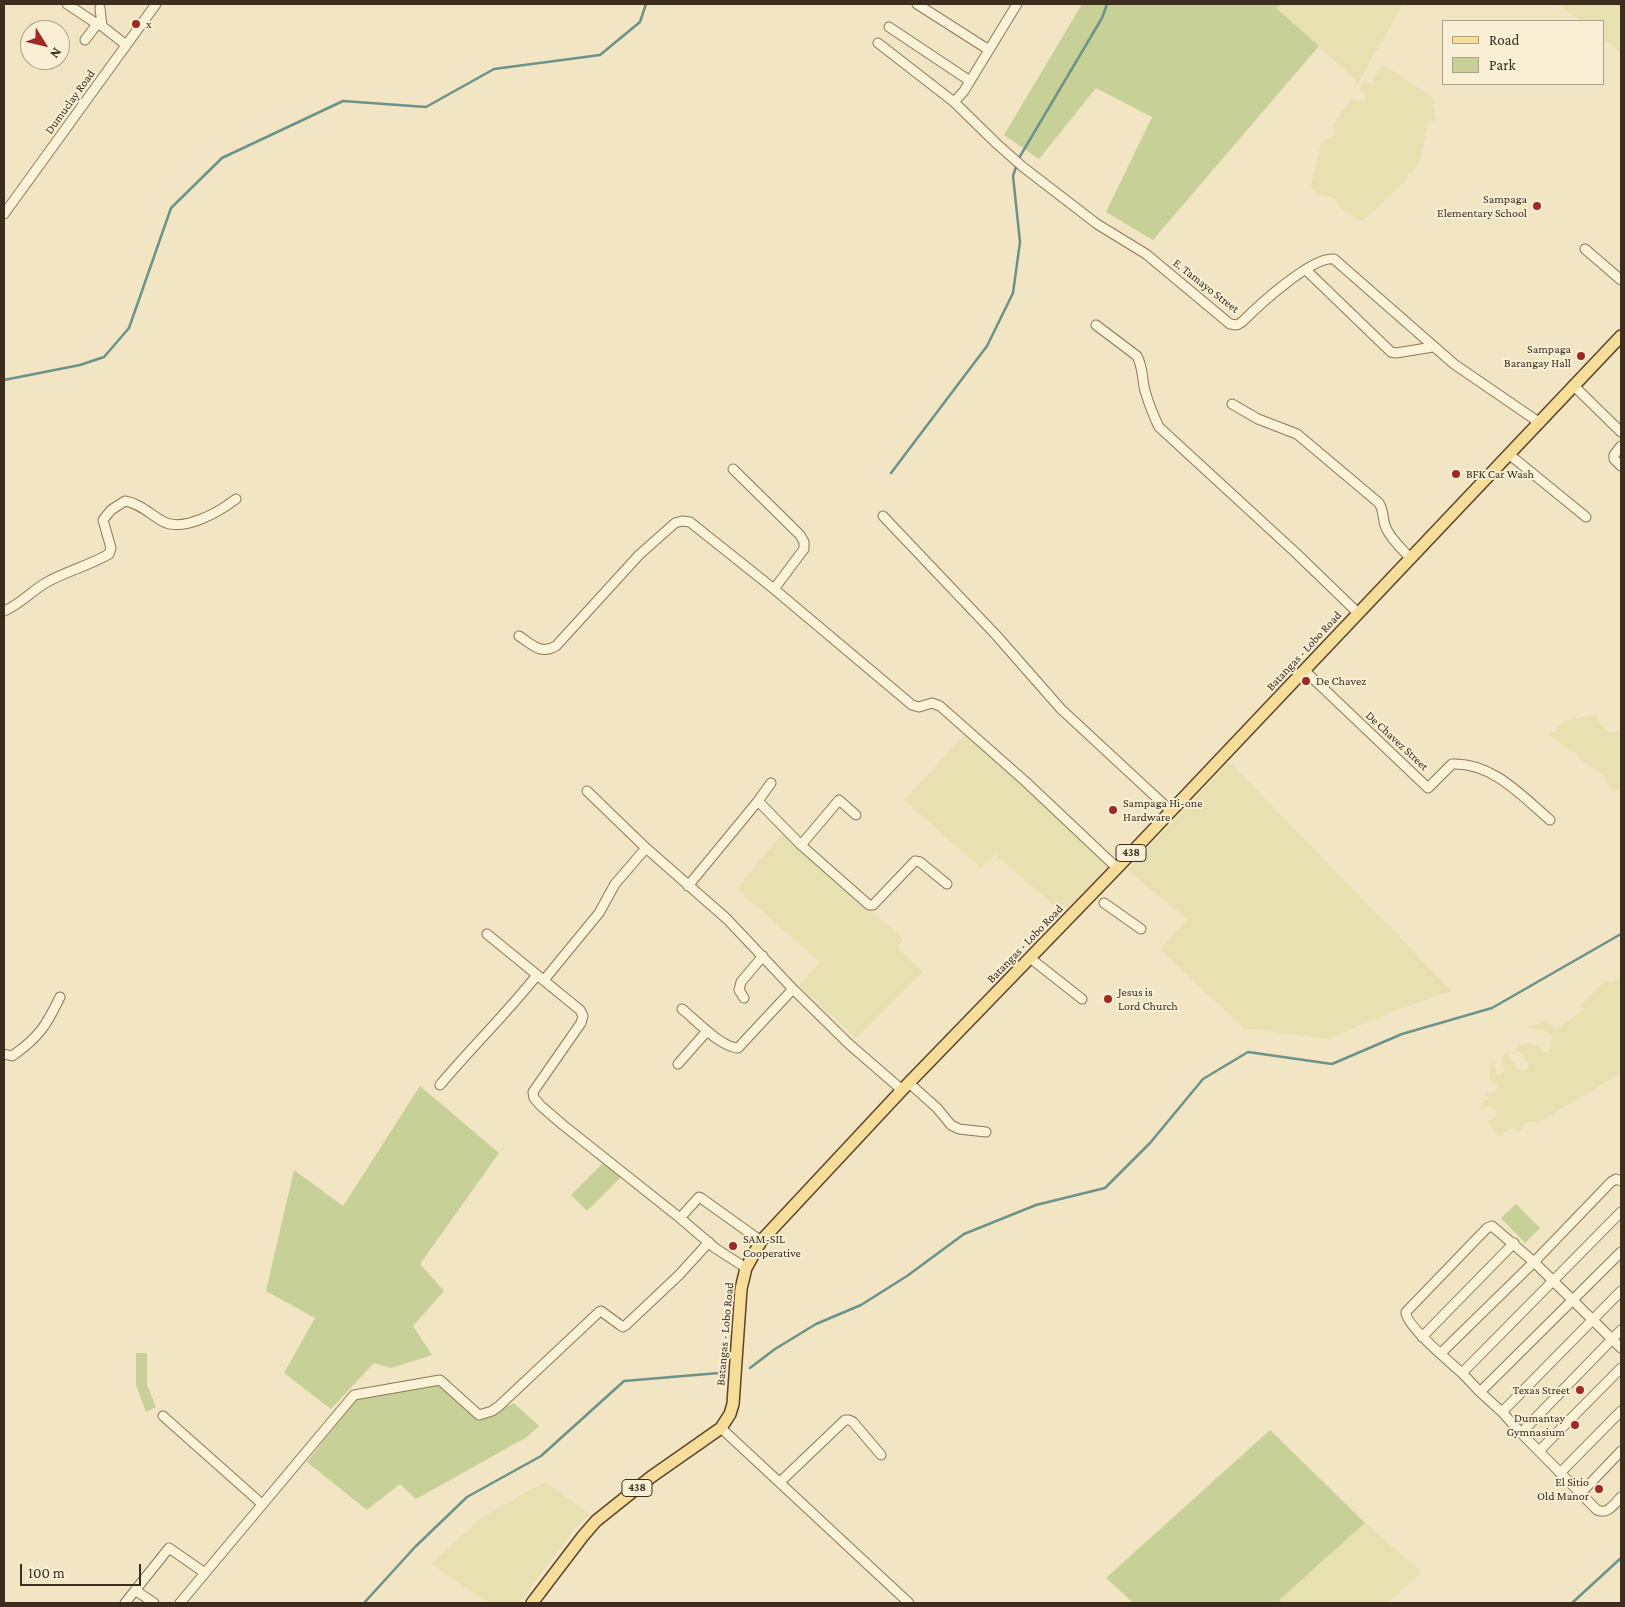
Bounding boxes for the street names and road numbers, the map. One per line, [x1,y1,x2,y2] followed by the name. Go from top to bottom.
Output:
[42,67,98,137] street label: Dumuclay Road
[1170,256,1242,316] street label: E. Tamayo Street
[1263,608,1345,694] street label: Batangas - Lobo Road
[1363,708,1431,774] street label: De Chavez Street
[1116,844,1146,861] road number: 438
[984,902,1066,986] street label: Batangas - Lobo Road
[713,1282,737,1386] street label: Batangas - Lobo Road
[622,1480,652,1496] road number: 438

